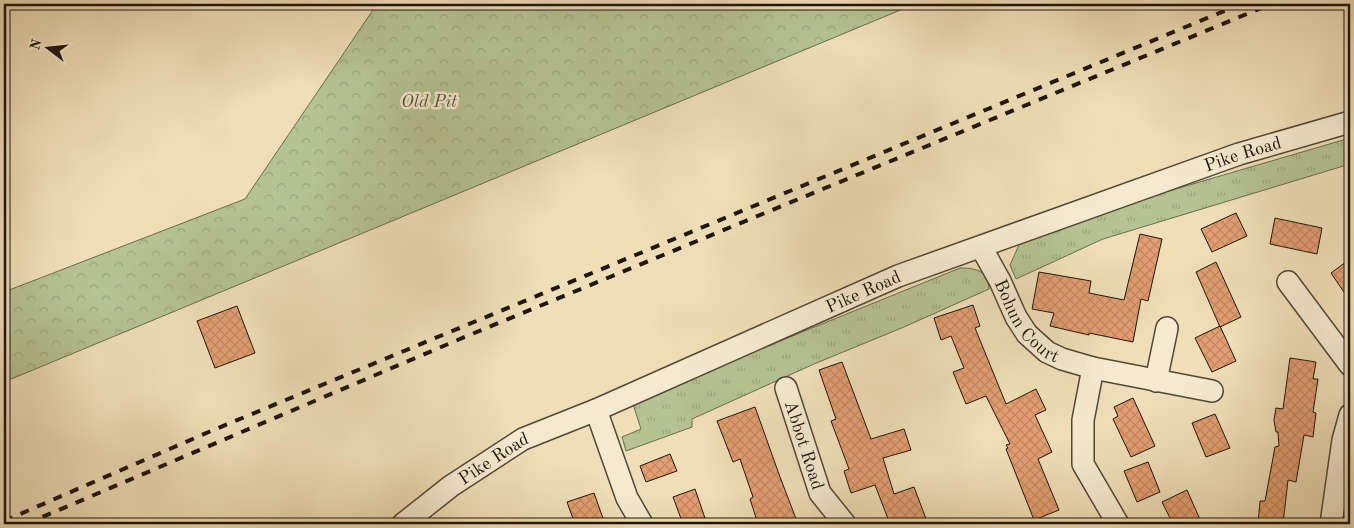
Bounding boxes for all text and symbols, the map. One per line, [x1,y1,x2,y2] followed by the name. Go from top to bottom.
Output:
[22,22,72,72] north arrow
[28,37,45,52] text: N
[401,93,457,111] park label: Old Pit
[1202,134,1284,176] street label: Pike Road
[823,268,904,317] street label: Pike Road
[990,277,1062,366] street label: Bohun Court
[781,399,826,492] street label: Abbot Road
[456,430,531,488] street label: Pike Road

